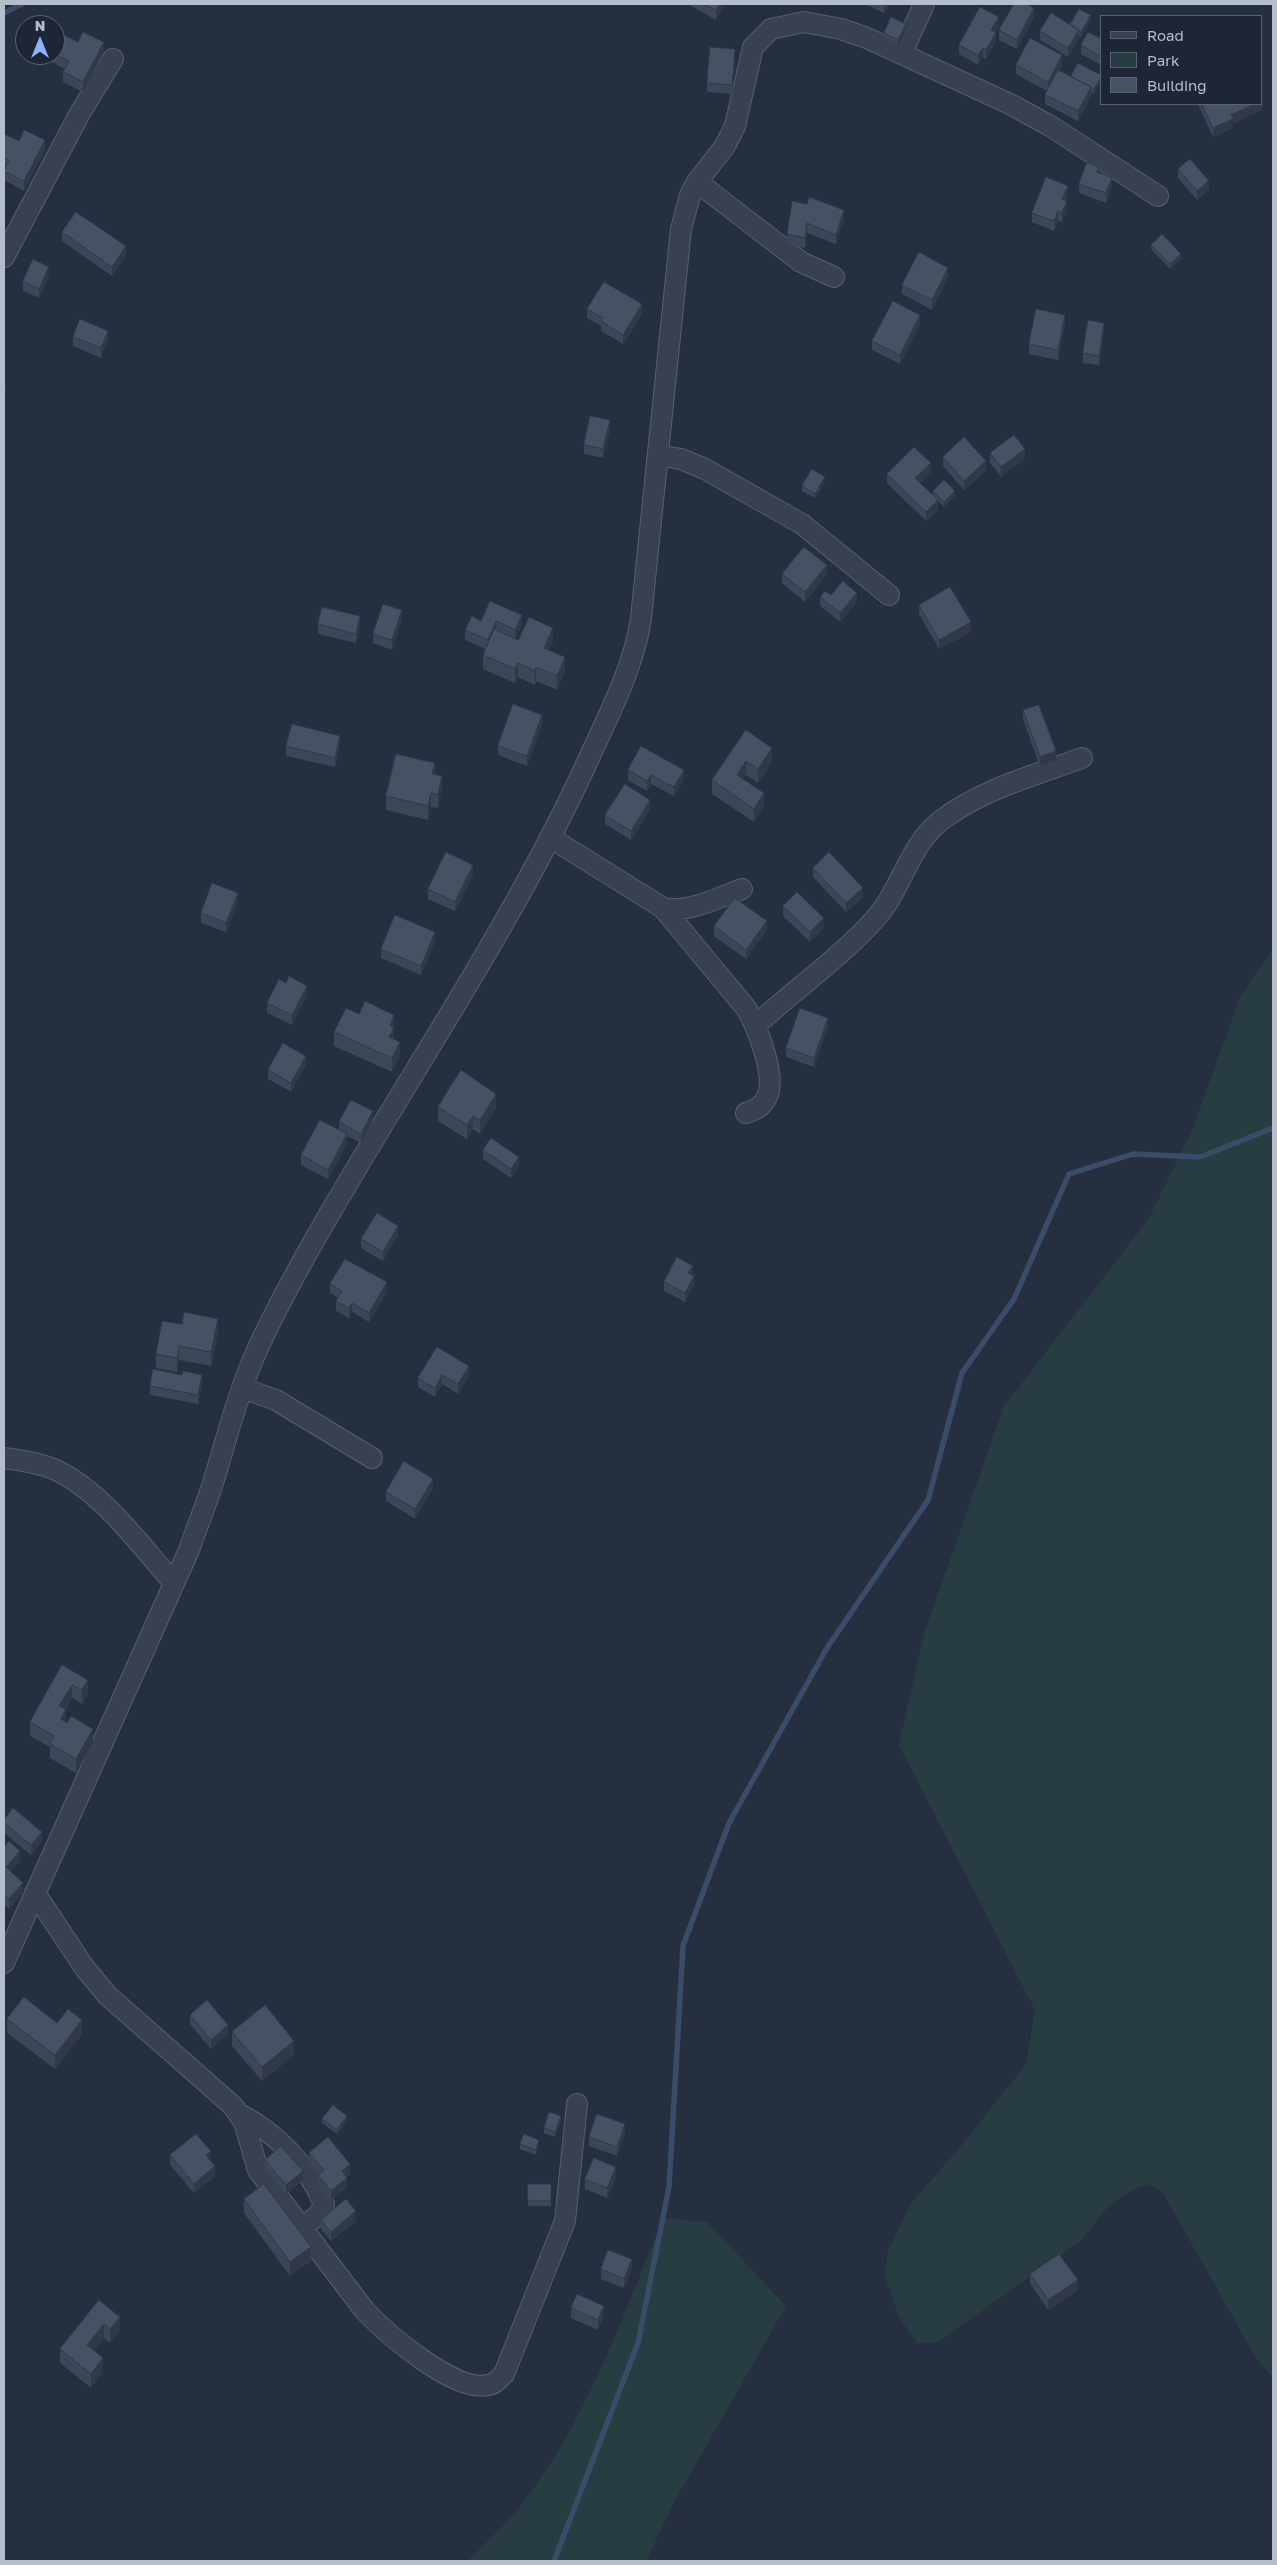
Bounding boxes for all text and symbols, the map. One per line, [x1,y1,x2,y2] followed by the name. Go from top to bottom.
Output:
[15,15,65,65] north arrow
[1100,15,1262,105] legend
[35,17,45,34] text: N
[1147,26,1184,44] text: Road
[1147,51,1179,69] text: Park
[1147,76,1207,94] text: Building

